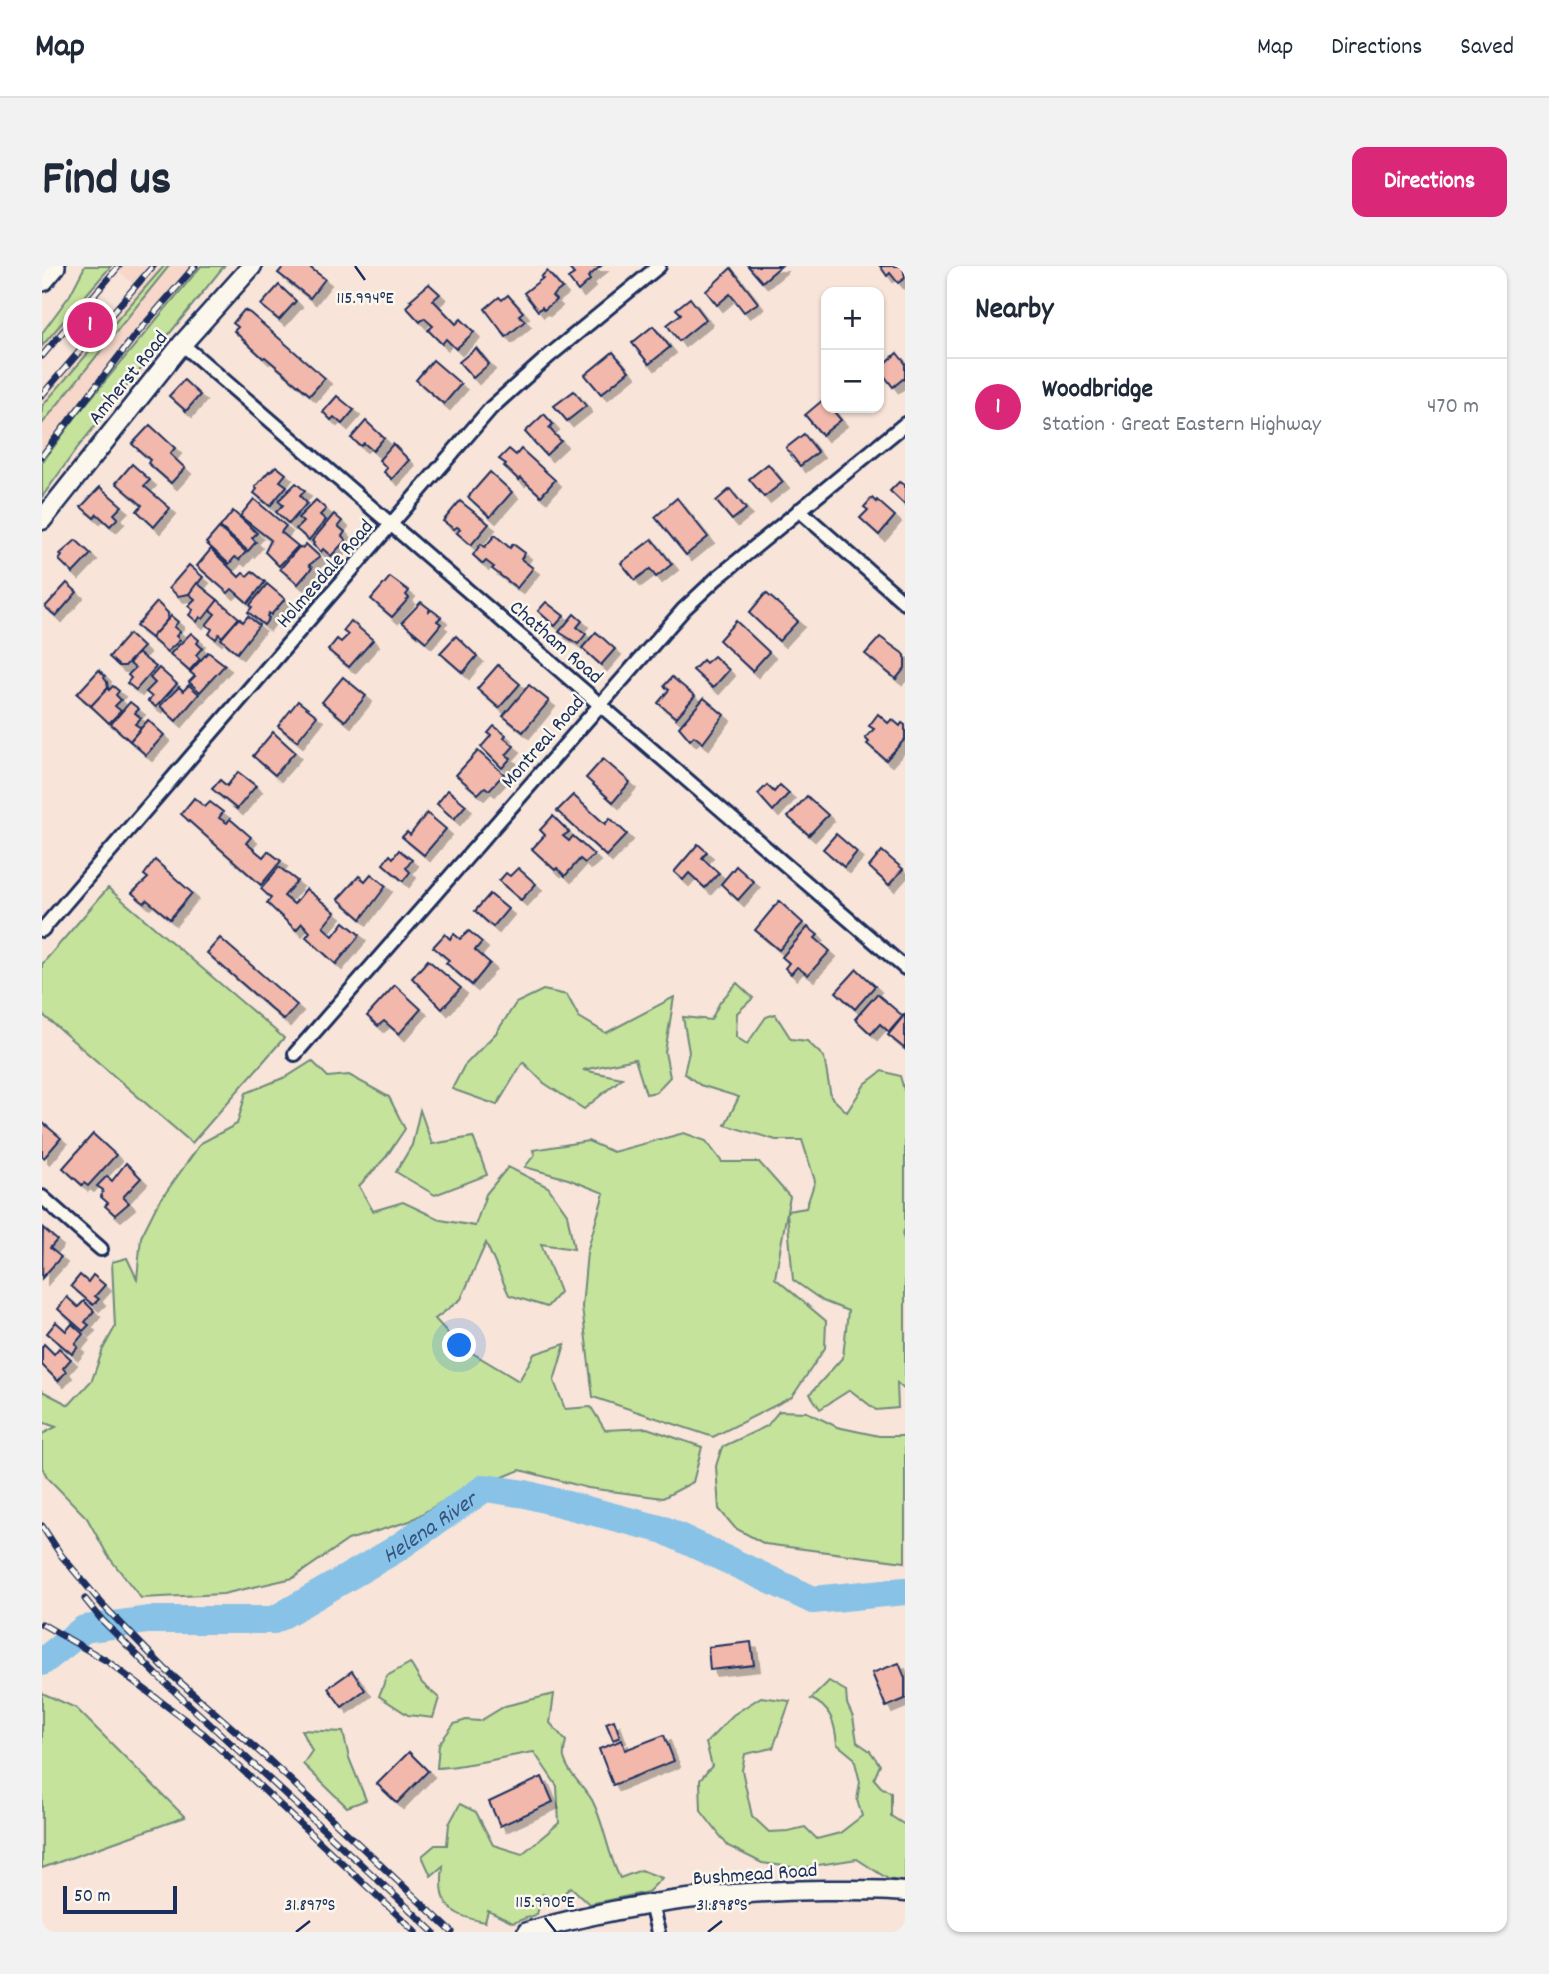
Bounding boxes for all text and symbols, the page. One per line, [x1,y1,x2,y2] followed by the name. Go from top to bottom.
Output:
[35,25,85,72] text: Map
[1257,31,1293,65] text: Map
[1331,31,1422,65] text: Directions
[1460,31,1514,65] text: Saved
[42,147,171,217] text: Find us
[1352,147,1507,217] button: Directions
[336,287,394,312] text: 115.994°E
[821,287,884,413] map controls
[821,287,884,350] button: +
[975,290,1053,333] text: Nearby
[67,299,113,351] pin: 1
[82,325,177,432] street label: Amherst Road
[821,350,884,413] button: −
[1042,372,1153,409] text: Woodbridge
[995,391,1001,424] text: 1
[1427,391,1479,424] text: 470 m
[1042,409,1321,442] text: Station · Great Eastern Highway
[270,514,382,636] street label: Holmesdale Road
[502,594,608,692] street label: Chatham Road
[495,690,593,796] street label: Montreal Road
[442,1328,476,1362] your location
[377,1484,487,1574] water label: Helena River
[692,1857,819,1895] street label: Bushmead Road
[63,1883,177,1915] scale bar
[74,1884,111,1911] text: 50 m
[515,1891,575,1916] text: 115.990°E
[285,1894,336,1919] text: 31.897°S
[696,1894,748,1919] text: 31.898°S

